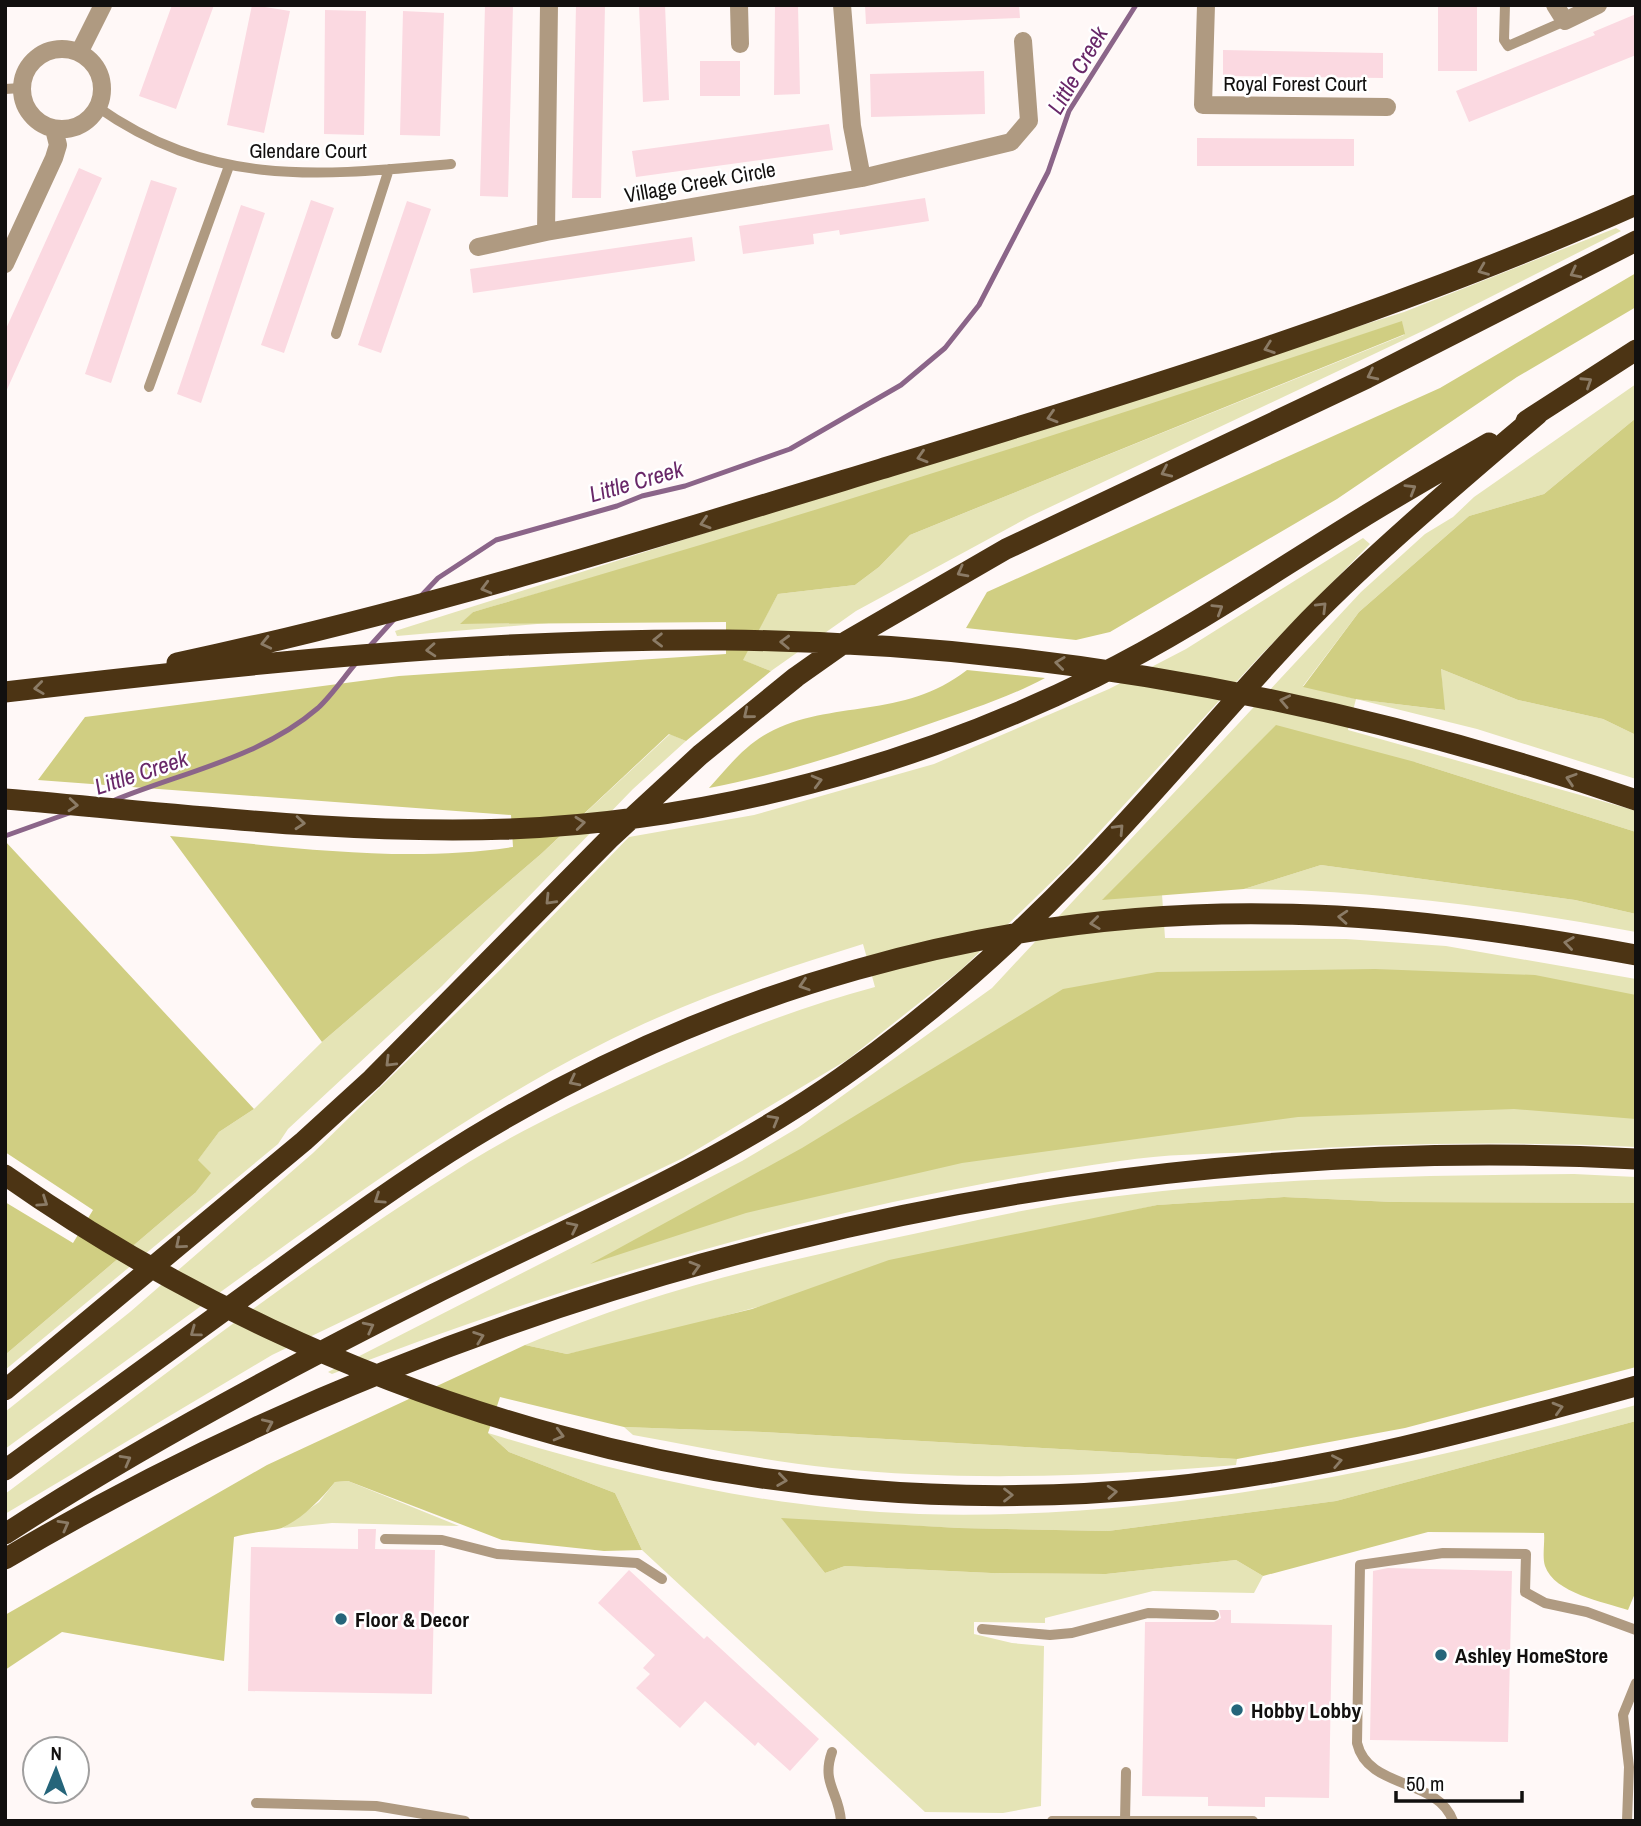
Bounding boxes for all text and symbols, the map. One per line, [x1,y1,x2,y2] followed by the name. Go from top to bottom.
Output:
[1039,19,1115,120] water label: Little Creek
[1223,69,1367,98] street label: Royal Forest Court
[249,136,367,165] street label: Glendare Court
[622,154,778,210] street label: Village Creek Circle
[1477,262,1489,276] one-way arrow
[1570,265,1582,278] one-way arrow
[1263,340,1276,354] one-way arrow
[1367,366,1379,380] one-way arrow
[1579,378,1592,391] one-way arrow
[1046,409,1059,423] one-way arrow
[916,448,928,463] one-way arrow
[585,452,688,509] water label: Little Creek
[1161,464,1173,478] one-way arrow
[1403,484,1416,497] one-way arrow
[699,514,711,529] one-way arrow
[957,564,969,578] one-way arrow
[481,579,493,594] one-way arrow
[1314,603,1327,616] one-way arrow
[1210,604,1223,617] one-way arrow
[653,632,663,648] one-way arrow
[779,634,790,649] one-way arrow
[260,635,272,649] one-way arrow
[425,642,436,657] one-way arrow
[1054,656,1066,671] one-way arrow
[33,681,45,696] one-way arrow
[1279,695,1291,710] one-way arrow
[744,706,757,718] one-way arrow
[90,742,193,802] water label: Little Creek
[1565,772,1577,787] one-way arrow
[811,775,823,789] one-way arrow
[68,797,79,812] one-way arrow
[295,815,306,830] one-way arrow
[575,816,586,831] one-way arrow
[1111,824,1124,837] one-way arrow
[545,891,558,904] one-way arrow
[1337,910,1348,925] one-way arrow
[1090,915,1101,930] one-way arrow
[1563,936,1574,951] one-way arrow
[798,977,811,991] one-way arrow
[385,1053,398,1066] one-way arrow
[569,1073,581,1087] one-way arrow
[766,1115,779,1128] one-way arrow
[374,1191,387,1204] one-way arrow
[36,1194,49,1207] one-way arrow
[566,1221,578,1235] one-way arrow
[176,1236,189,1248] one-way arrow
[689,1260,701,1275] one-way arrow
[362,1322,374,1336] one-way arrow
[190,1324,203,1336] one-way arrow
[472,1332,484,1346] one-way arrow
[1552,1401,1564,1416] one-way arrow
[261,1418,273,1432] one-way arrow
[553,1427,565,1441] one-way arrow
[1331,1454,1343,1469] one-way arrow
[119,1455,131,1468] one-way arrow
[776,1472,787,1487] one-way arrow
[1106,1485,1117,1500] one-way arrow
[1004,1487,1014,1503] one-way arrow
[57,1520,70,1533] one-way arrow
[355,1605,469,1634] place label: Floor & Decor
[333,1611,349,1627] marker: Floor & Decor
[1455,1641,1608,1670] place label: Ashley HomeStore
[1433,1647,1449,1663] marker: Ashley HomeStore
[1251,1696,1361,1725] place label: Hobby Lobby
[1229,1702,1245,1718] marker: Hobby Lobby
[21,1735,91,1805] north arrow
[50,1740,62,1766] text: N
[1396,1759,1522,1803] scale bar
[1406,1769,1444,1798] text: 50 m

